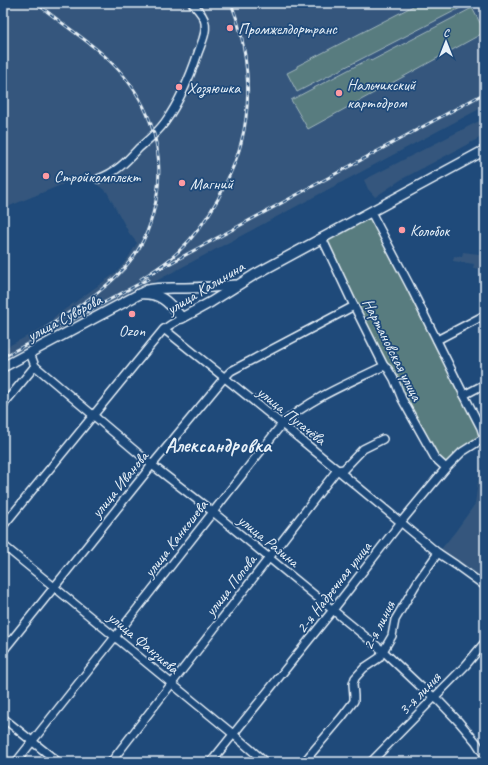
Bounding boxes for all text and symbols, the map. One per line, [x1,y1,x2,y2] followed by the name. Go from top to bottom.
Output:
[238,19,338,39] place label: Промжелдортранс
[426,22,466,62] north arrow
[225,23,235,33] marker: Промжелдортранс
[443,25,450,39] text: С
[347,75,417,113] place label: Нальчикский картодром
[187,78,241,98] place label: Хозяюшка
[174,82,184,92] marker: Хозяюшка
[334,88,344,98] marker: Нальчикский картодром
[54,167,142,187] place label: Стройкомплект
[41,171,51,181] marker: Стройкомплект
[190,174,235,194] place label: Магний
[177,178,187,188] marker: Магний
[410,221,451,241] place label: Колобок
[397,225,407,235] marker: Колобок
[162,256,249,319] street label: улица Калинина
[23,289,106,346] street label: улица Суворова
[358,295,427,405] street label: Нартановская улица
[127,309,137,319] marker: Ozon
[119,321,146,341] place label: Ozon
[252,381,331,450] street label: улица Пугачёва
[165,433,273,458] district label: Александровка
[86,446,154,523] street label: улица Иванова
[139,495,213,582] street label: улица Канкошева
[233,509,304,572] street label: улица Разина
[292,536,377,638] street label: 2-я Надречная улица
[200,550,262,621] street label: улица Попова
[358,596,400,654] street label: 2-я линия
[103,607,184,679] street label: улица Фанзиева
[394,667,446,720] street label: 3-я линия

